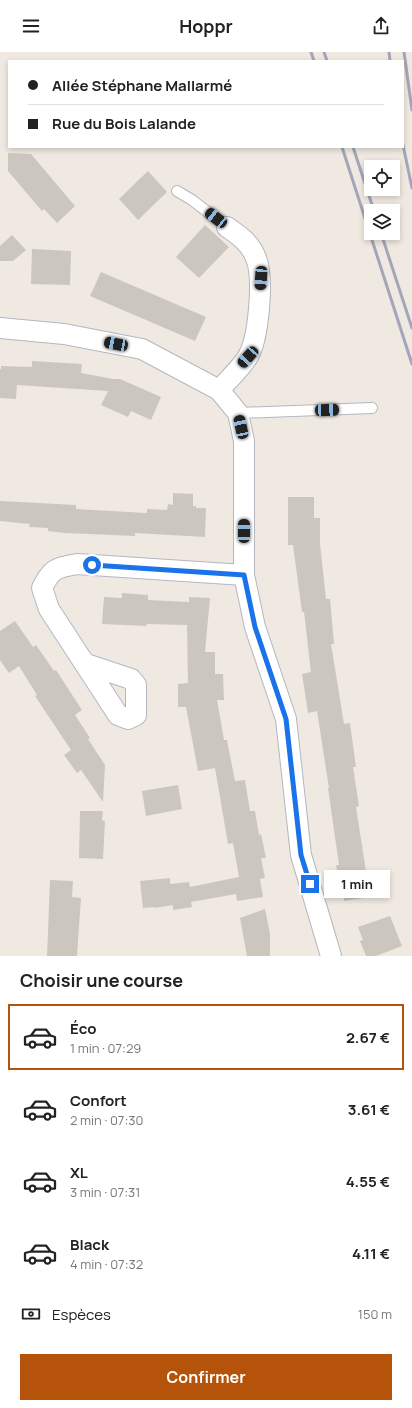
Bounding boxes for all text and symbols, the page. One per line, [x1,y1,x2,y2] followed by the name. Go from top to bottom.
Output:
[179,14,233,38] text: Hoppr
[20,15,42,37] icon: menu
[370,15,392,37] icon: share
[52,75,232,96] text: Allée Stéphane Mallarmé
[52,113,196,134] text: Rue du Bois Lalande
[364,160,400,240] map controls
[364,160,400,196] button: locate
[364,204,400,240] button: layers
[203,206,229,230] car
[254,266,268,290] car
[103,336,129,352] car
[236,344,260,370] car
[315,404,339,416] car
[233,414,249,440] car
[238,519,250,543] car
[83,556,101,574] route start
[324,870,390,898] callout: 1 min
[301,875,319,893] route end
[341,875,373,893] text: 1 min
[20,968,183,992] text: Choisir une course
[70,1018,96,1039] text: Éco
[22,1019,58,1055] icon: car
[346,1027,390,1048] text: 2.67 €
[70,1039,141,1057] text: 1 min · 07:29
[70,1090,127,1111] text: Confort
[22,1091,58,1127] icon: car
[348,1099,390,1120] text: 3.61 €
[70,1111,143,1129] text: 2 min · 07:30
[70,1162,88,1183] text: XL
[22,1163,58,1199] icon: car
[346,1171,390,1192] text: 4.55 €
[70,1183,140,1201] text: 3 min · 07:31
[70,1234,109,1255] text: Black
[22,1235,58,1271] icon: car
[352,1243,390,1264] text: 4.11 €
[70,1255,143,1273] text: 4 min · 07:32
[20,1303,42,1325] icon: cash
[52,1304,111,1325] text: Espèces
[358,1305,392,1323] text: 150 m
[20,1354,392,1400] button: Confirmer

